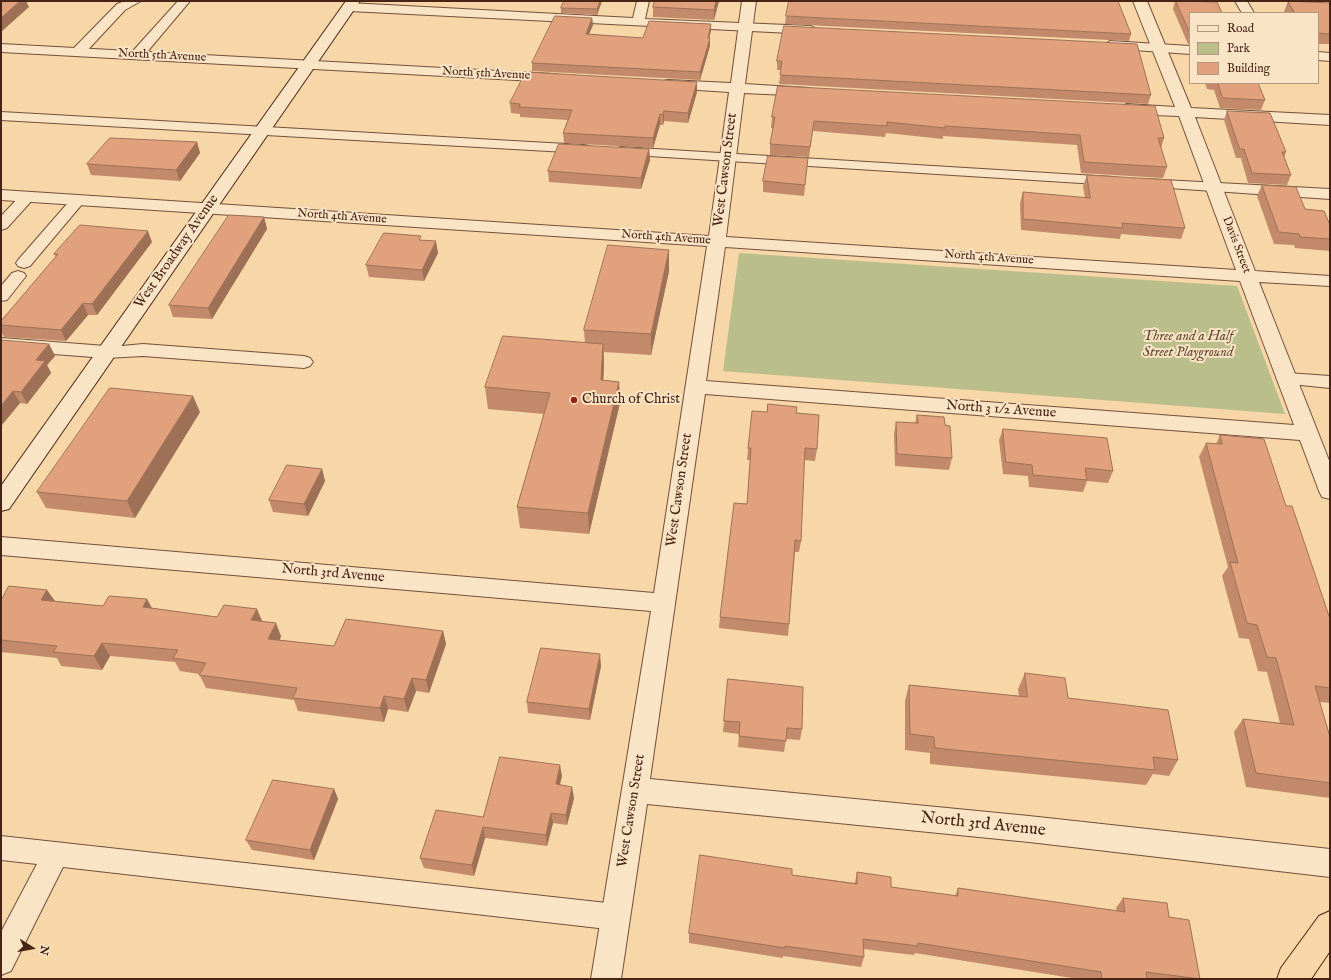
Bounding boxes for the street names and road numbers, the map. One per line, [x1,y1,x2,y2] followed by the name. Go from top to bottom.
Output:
[118,47,206,65] street label: North 5th Avenue
[442,65,530,83] street label: North 5th Avenue
[711,112,741,228] street label: West Cawson Street
[131,192,223,312] street label: West Broadway Avenue
[297,207,387,227] street label: North 4th Avenue
[1219,214,1253,276] street label: Davis Street
[621,228,711,248] street label: North 4th Avenue
[944,248,1034,268] street label: North 4th Avenue
[945,398,1057,422] street label: North 3 1/2 Avenue
[664,432,696,548] street label: West Cawson Street
[281,561,385,587] street label: North 3rd Avenue
[615,753,649,869] street label: West Cawson Street
[920,808,1046,842] street label: North 3rd Avenue

